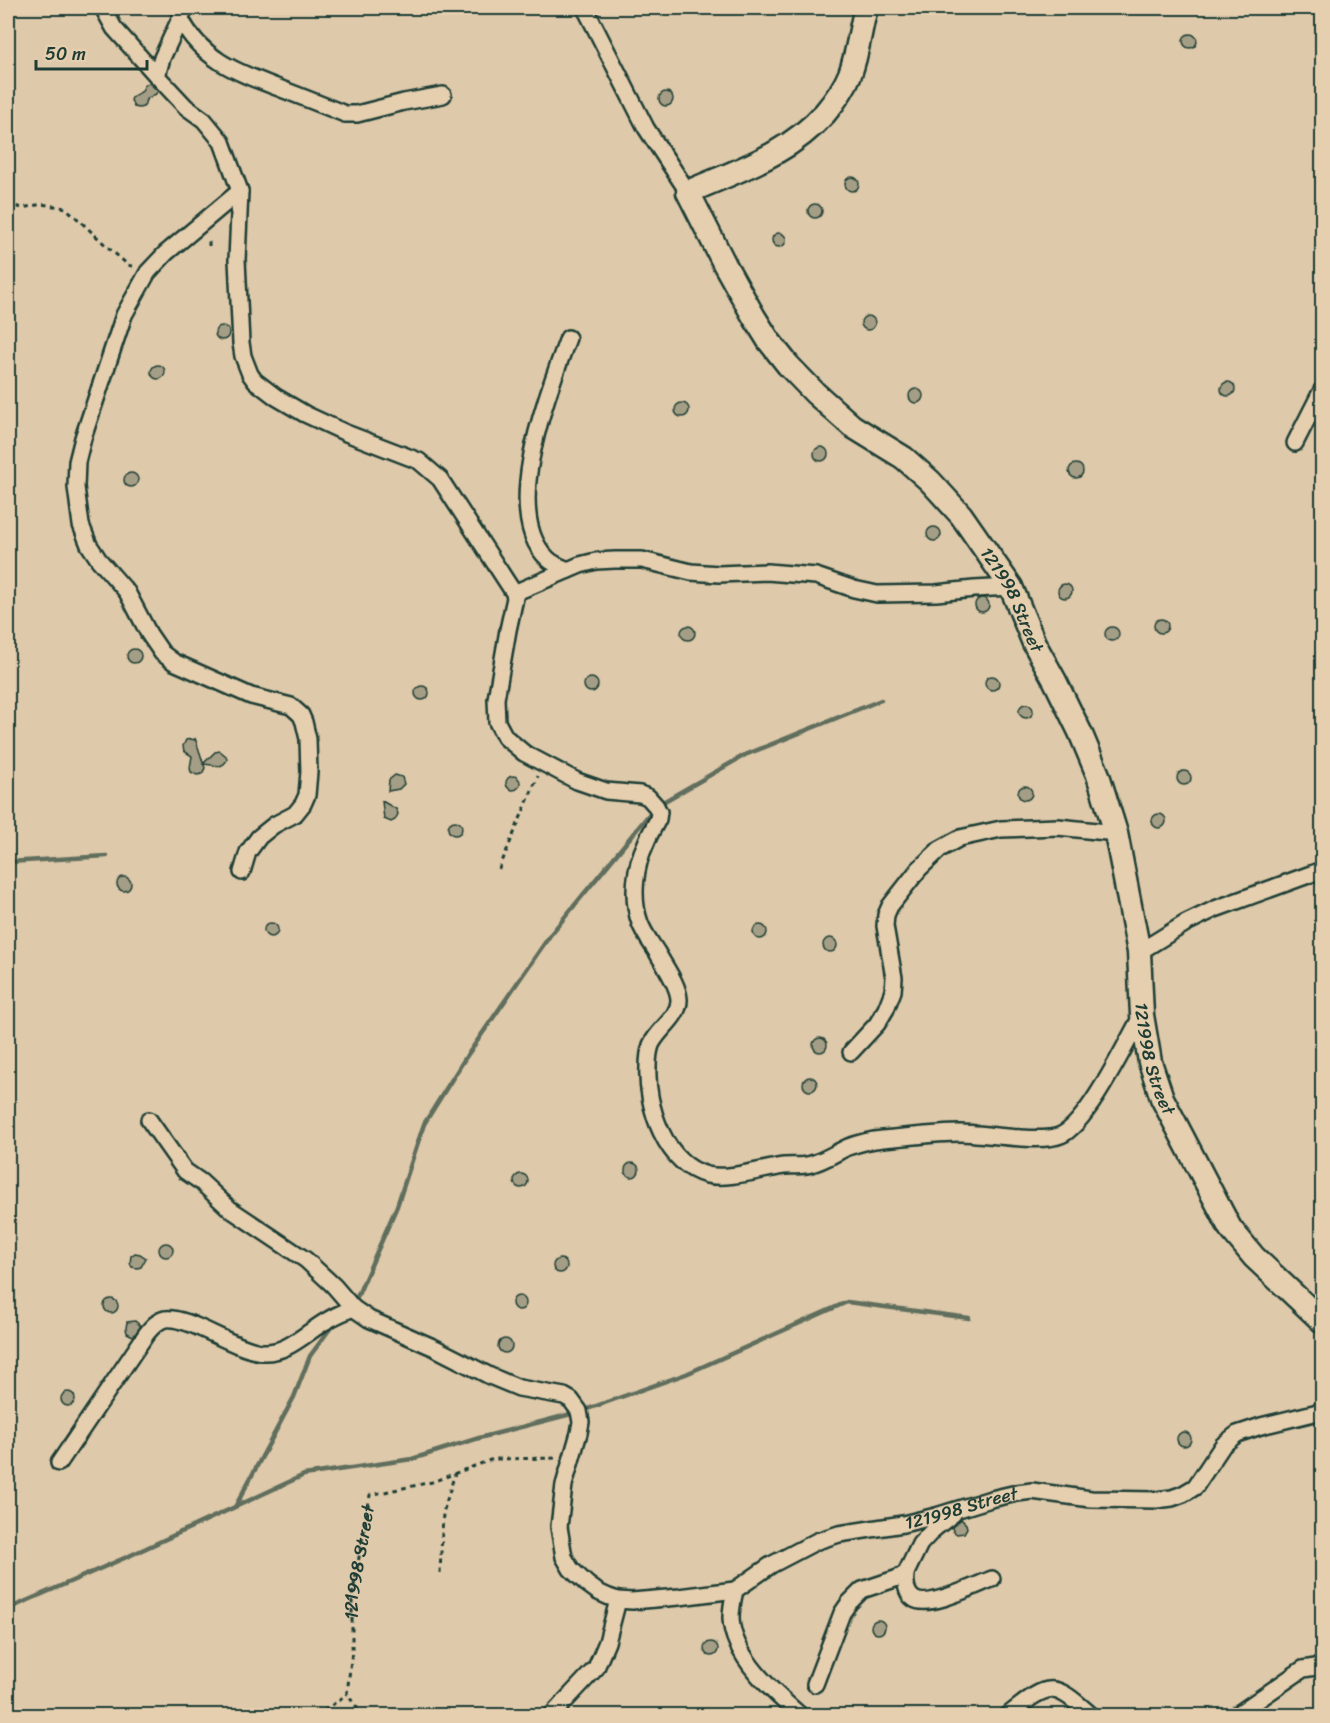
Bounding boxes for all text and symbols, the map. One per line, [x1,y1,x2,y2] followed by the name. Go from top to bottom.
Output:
[36,33,147,71] scale bar
[45,38,86,70] text: 50 m
[971,540,1053,659] street label: 121998 Street
[1125,1002,1185,1122] street label: 121998 Street
[902,1477,1022,1539] street label: 121998 Street
[336,1501,384,1619] street label: 121998 Street

